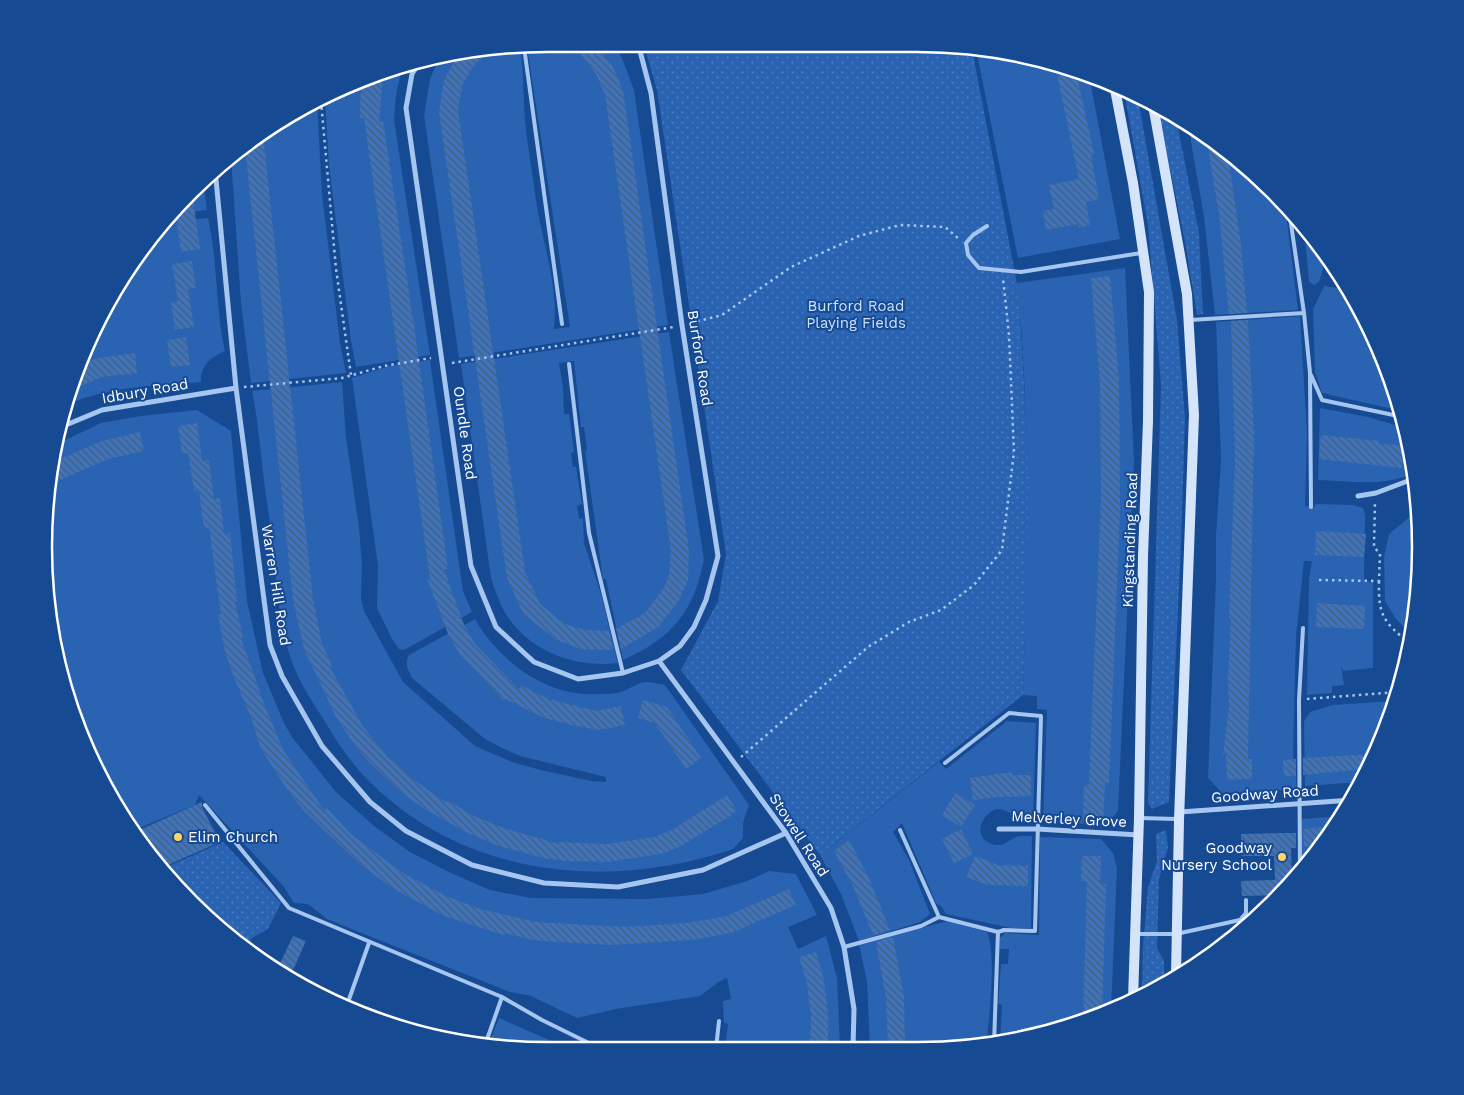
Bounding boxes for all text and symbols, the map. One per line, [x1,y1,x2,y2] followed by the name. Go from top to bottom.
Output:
[806,297,906,332] park label: Burford Road Playing Fields
[684,309,716,407] street label: Burford Road
[100,375,190,407] street label: Idbury Road
[450,385,480,481] street label: Oundle Road
[1119,472,1141,608] street label: Kingstanding Road
[258,523,294,647] street label: Warren Hill Road
[1211,781,1319,807] street label: Goodway Road
[765,790,833,880] street label: Stowell Road
[1011,807,1127,831] street label: Melverley Grove
[188,828,278,846] place label: Elim Church
[172,831,184,843] marker: Elim Church
[1161,839,1272,874] place label: Goodway Nursery School
[1276,851,1288,863] marker: Goodway Nursery School

